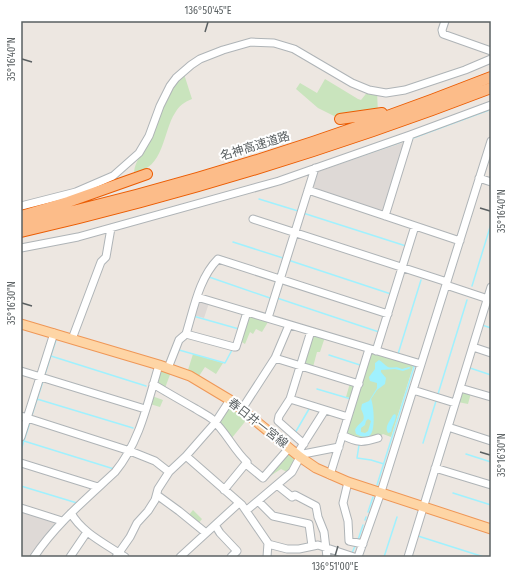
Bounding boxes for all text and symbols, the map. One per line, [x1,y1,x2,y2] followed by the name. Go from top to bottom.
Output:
[185,5,232,17] text: 136°50'45"E
[6,37,18,81] text: 35°16'40"N
[219,129,291,163] street label: 名神高速道路
[496,189,508,233] text: 35°16'40"N
[6,281,18,325] text: 35°16'30"N
[225,395,291,451] street label: 春日井一宮線
[496,433,508,477] text: 35°16'30"N
[312,561,359,573] text: 136°51'00"E

